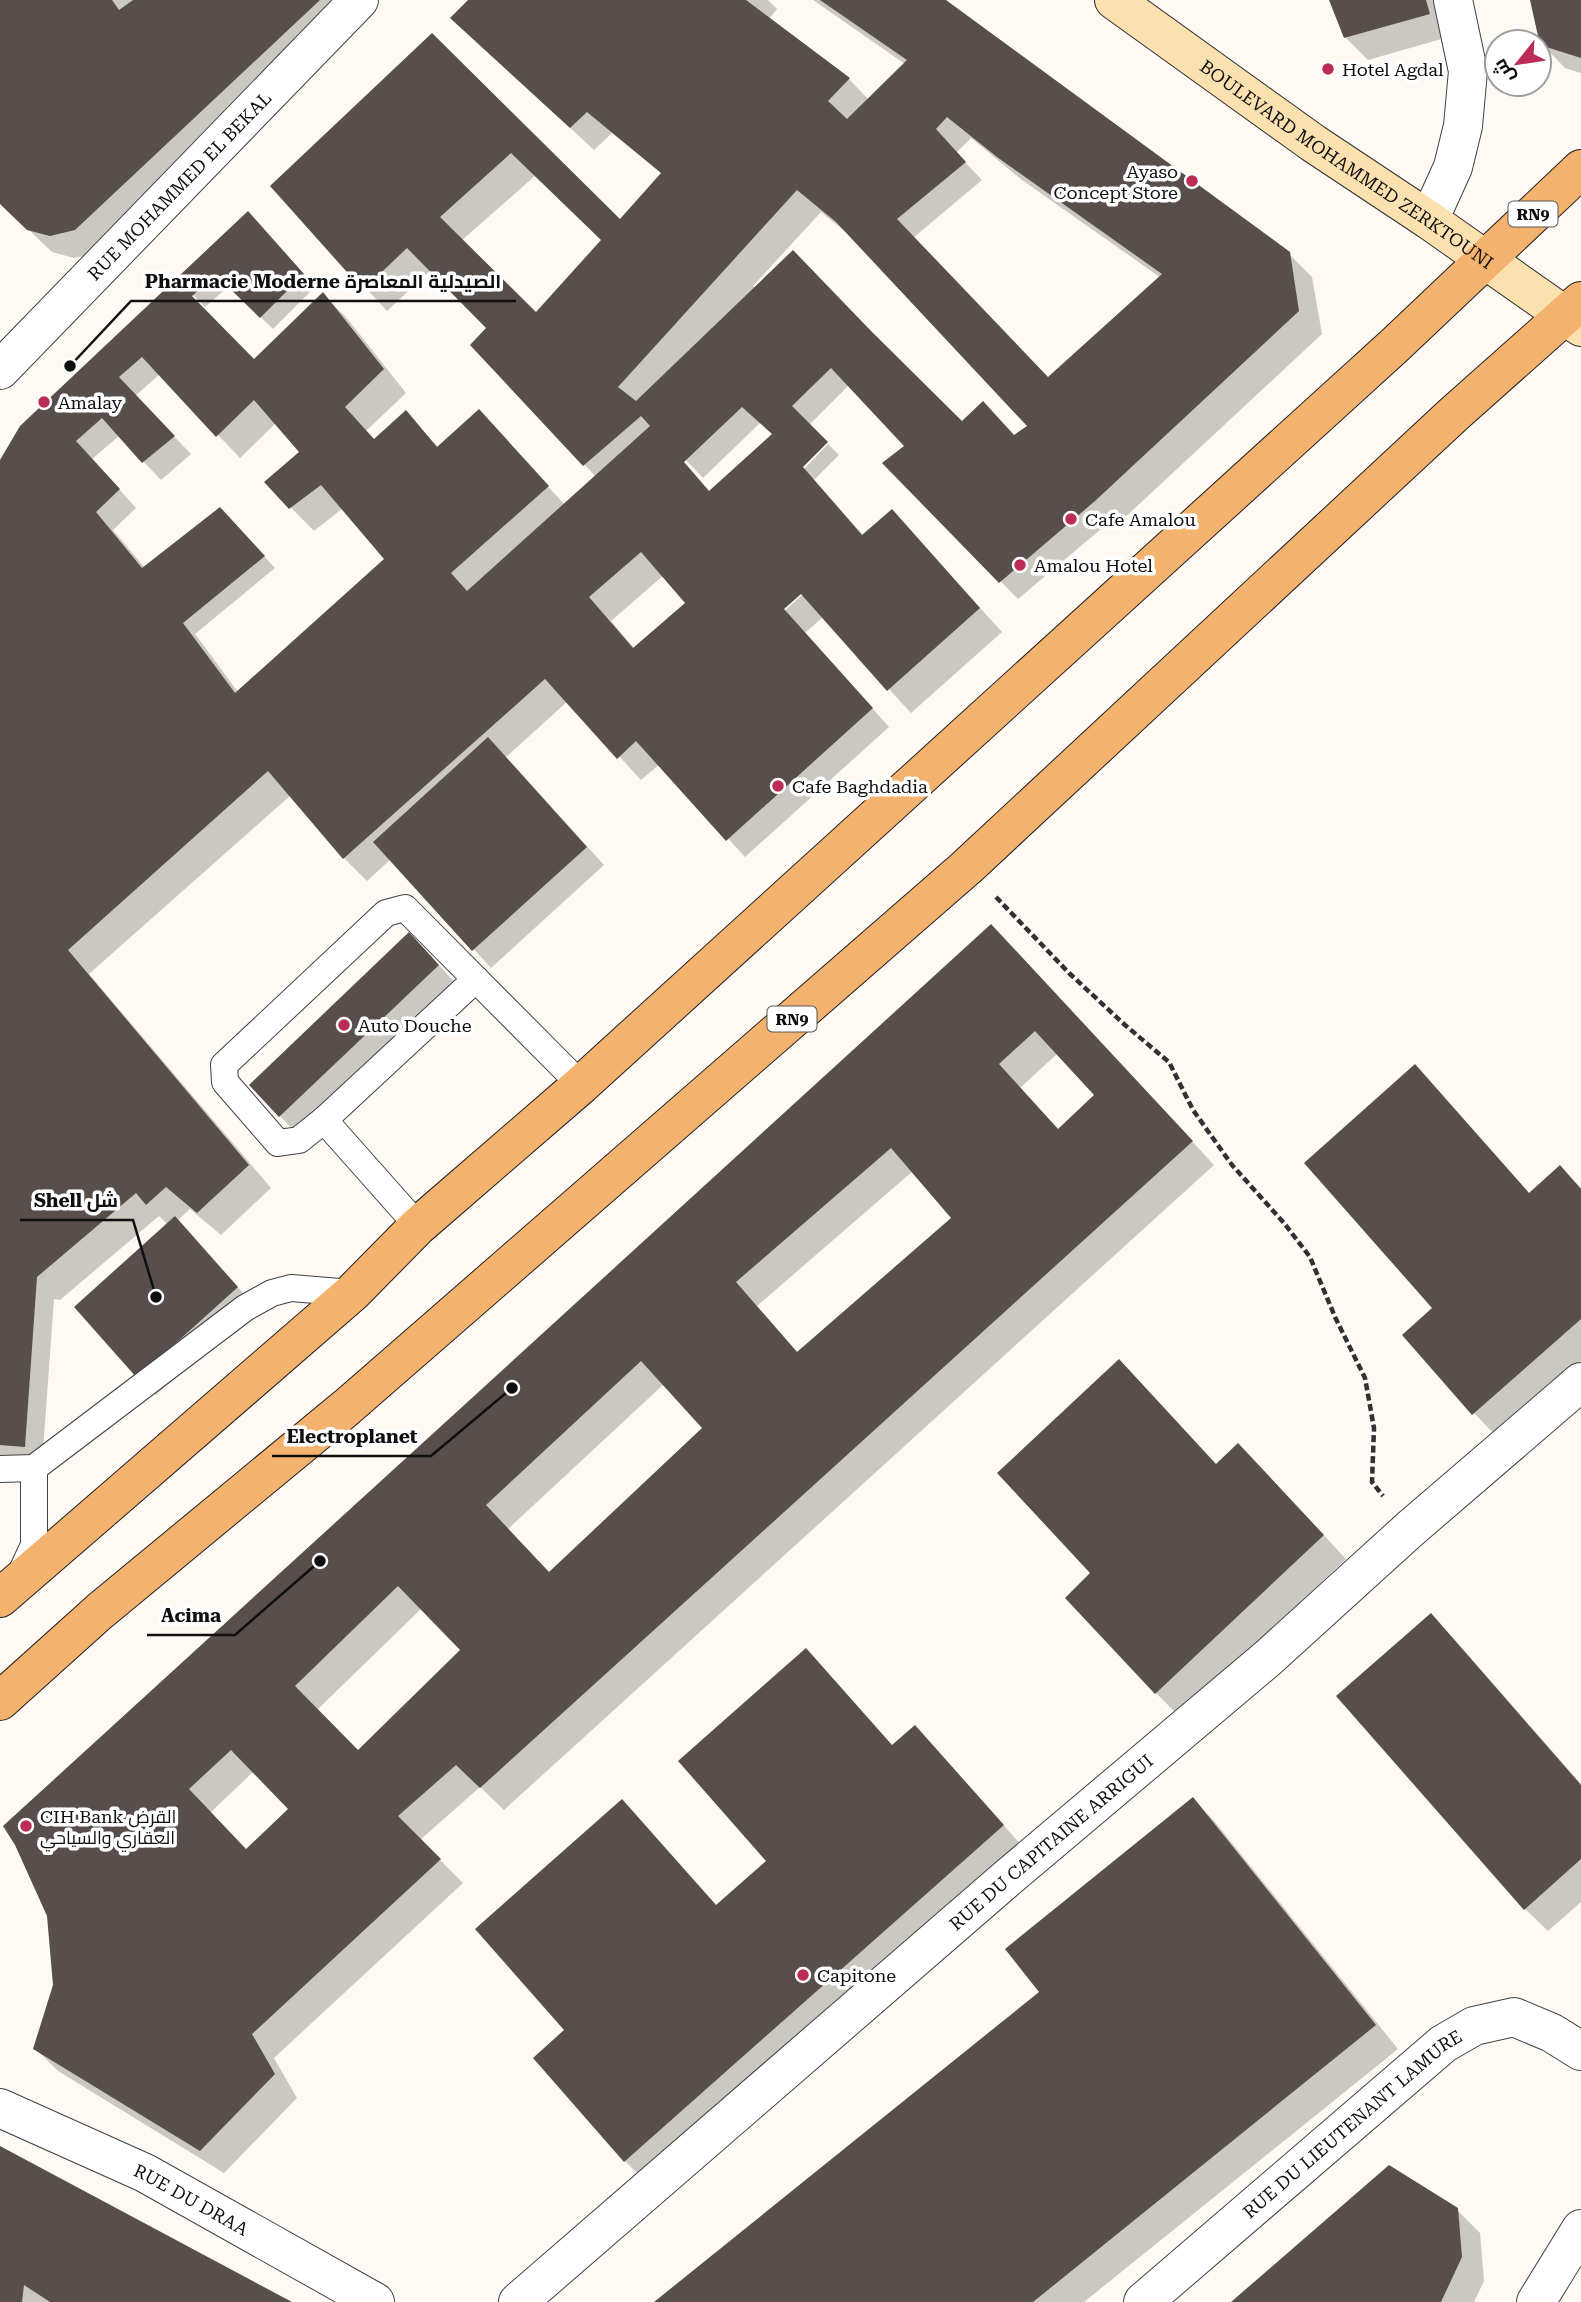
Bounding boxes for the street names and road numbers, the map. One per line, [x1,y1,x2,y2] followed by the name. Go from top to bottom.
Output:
[1197,55,1498,273] street label: BOULEVARD MOHAMMED ZERKTOUNI
[83,87,275,284] street label: RUE MOHAMMED EL BEKAL
[1508,202,1558,227] road number: RN9
[768,1007,816,1032] road number: RN9
[945,1750,1157,1934] street label: RUE DU CAPITAINE ARRIGUI
[1238,2025,1465,2222] street label: RUE DU LIEUTENANT LAMURE
[131,2159,253,2240] street label: RUE DU DRAA

